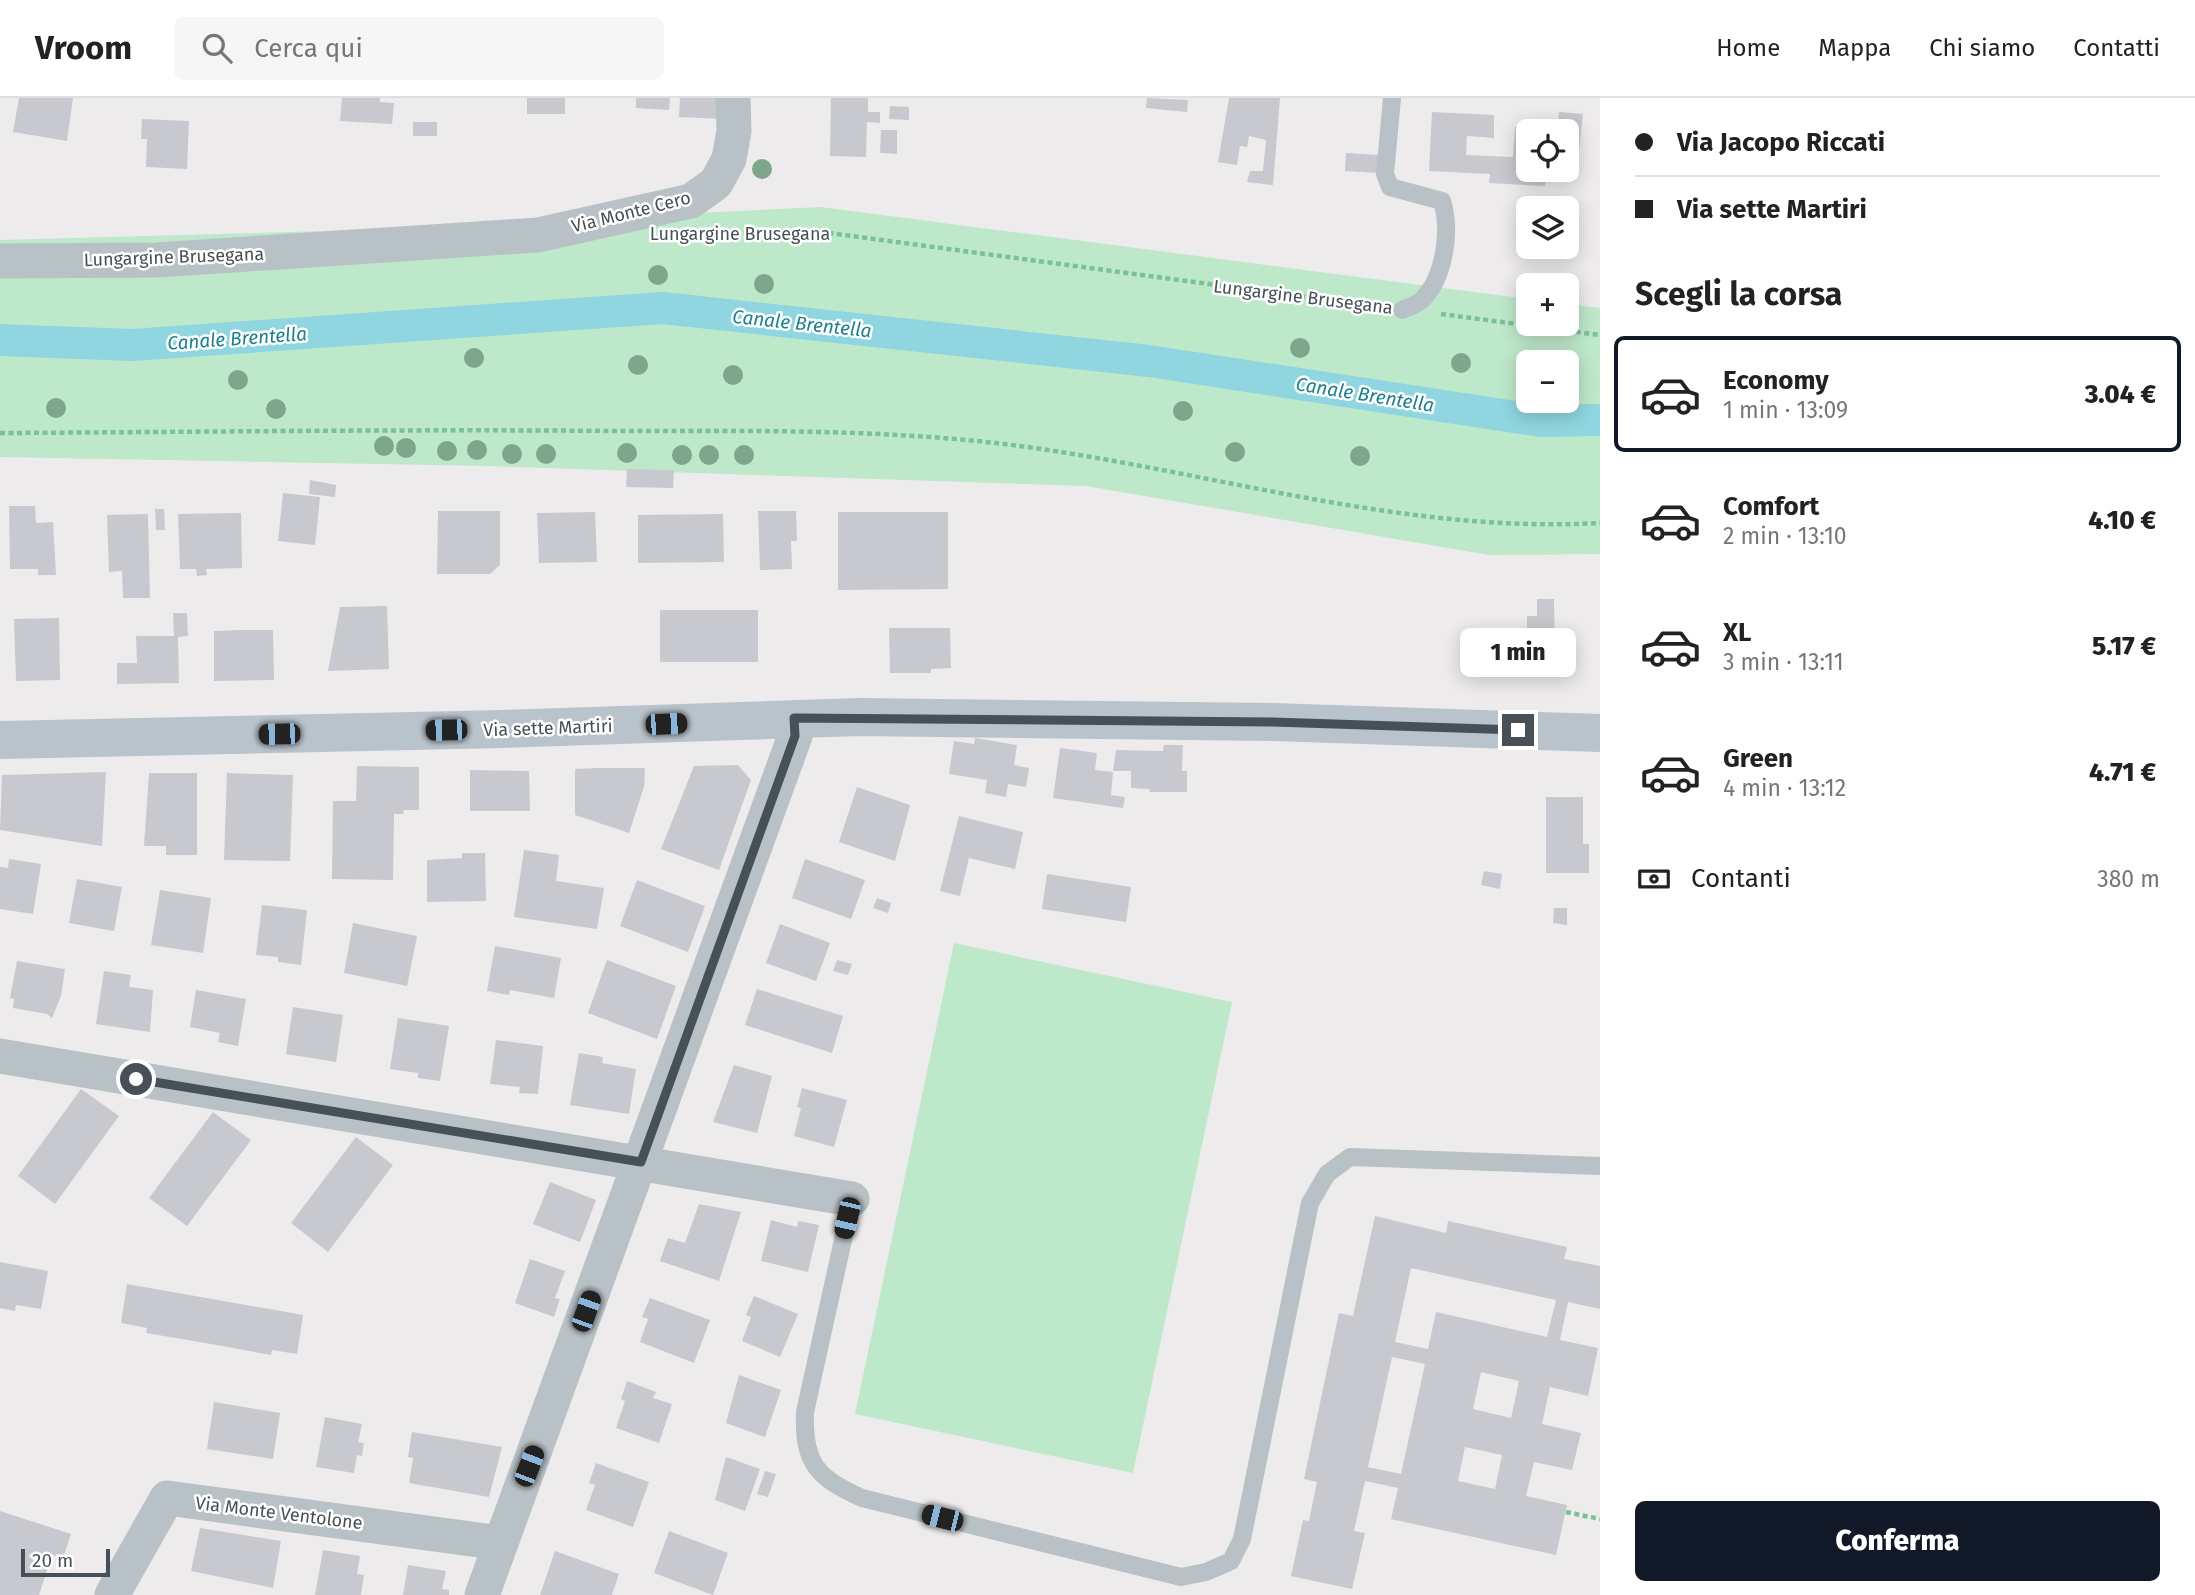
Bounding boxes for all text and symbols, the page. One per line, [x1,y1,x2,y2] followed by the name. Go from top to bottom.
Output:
[174,17,664,80] search box
[35,28,132,68] text: Vroom
[198,29,236,67] icon: search
[254,33,363,64] text: Cerca qui
[1716,34,1780,62] text: Home
[1818,34,1891,62] text: Mappa
[1929,34,2035,62] text: Chi siamo
[2073,34,2160,62] text: Contatti
[1516,119,1579,413] map controls
[1516,119,1579,182] button: locate
[1677,127,1885,158] text: Via Jacopo Riccati
[569,187,693,237] street label: Via Monte Cero
[1677,194,1867,225] text: Via sette Martiri
[1516,196,1579,259] button: layers
[650,223,830,245] street label: Lungargine Brusegana
[83,243,265,271] street label: Lungargine Brusegana
[1516,273,1579,336] button: +
[1212,275,1394,319] street label: Lungargine Brusegana
[1635,275,1842,313] text: Scegli la corsa
[731,305,873,342] water label: Canale Brentella
[167,322,308,355] water label: Canale Brentella
[1516,350,1579,413] button: −
[1639,363,1702,426] icon: car
[1723,365,1829,396] text: Economy
[1294,372,1436,417] water label: Canale Brentella
[2085,379,2156,410] text: 3.04 €
[1723,396,1848,424] text: 1 min · 13:09
[1639,489,1702,552] icon: car
[1723,491,1819,522] text: Comfort
[2088,505,2156,536] text: 4.10 €
[1723,522,1847,550] text: 2 min · 13:10
[1639,615,1702,678] icon: car
[1723,617,1751,648] text: XL
[1460,628,1576,678] callout: 1 min
[2092,631,2156,662] text: 5.17 €
[1490,638,1546,666] text: 1 min
[1723,648,1844,676] text: 3 min · 13:11
[645,713,688,735] car
[1502,714,1534,746] route end
[483,715,613,741] street label: Via sette Martiri
[425,719,468,741] car
[258,723,301,745] car
[1639,741,1702,804] icon: car
[1723,743,1793,774] text: Green
[2089,757,2156,788] text: 4.71 €
[1723,774,1846,802] text: 4 min · 13:12
[1635,860,1673,898] icon: cash
[1691,863,1791,894] text: Contanti
[2097,865,2160,893] text: 380 m
[120,1063,152,1095] route start
[833,1195,862,1241] car
[569,1288,604,1334] car
[512,1443,547,1489] car
[194,1492,364,1534] street label: Via Monte Ventolone
[1635,1501,2160,1581] button: Conferma
[920,1503,965,1533] car
[21,1546,110,1578] scale bar
[32,1549,73,1572] text: 20 m

